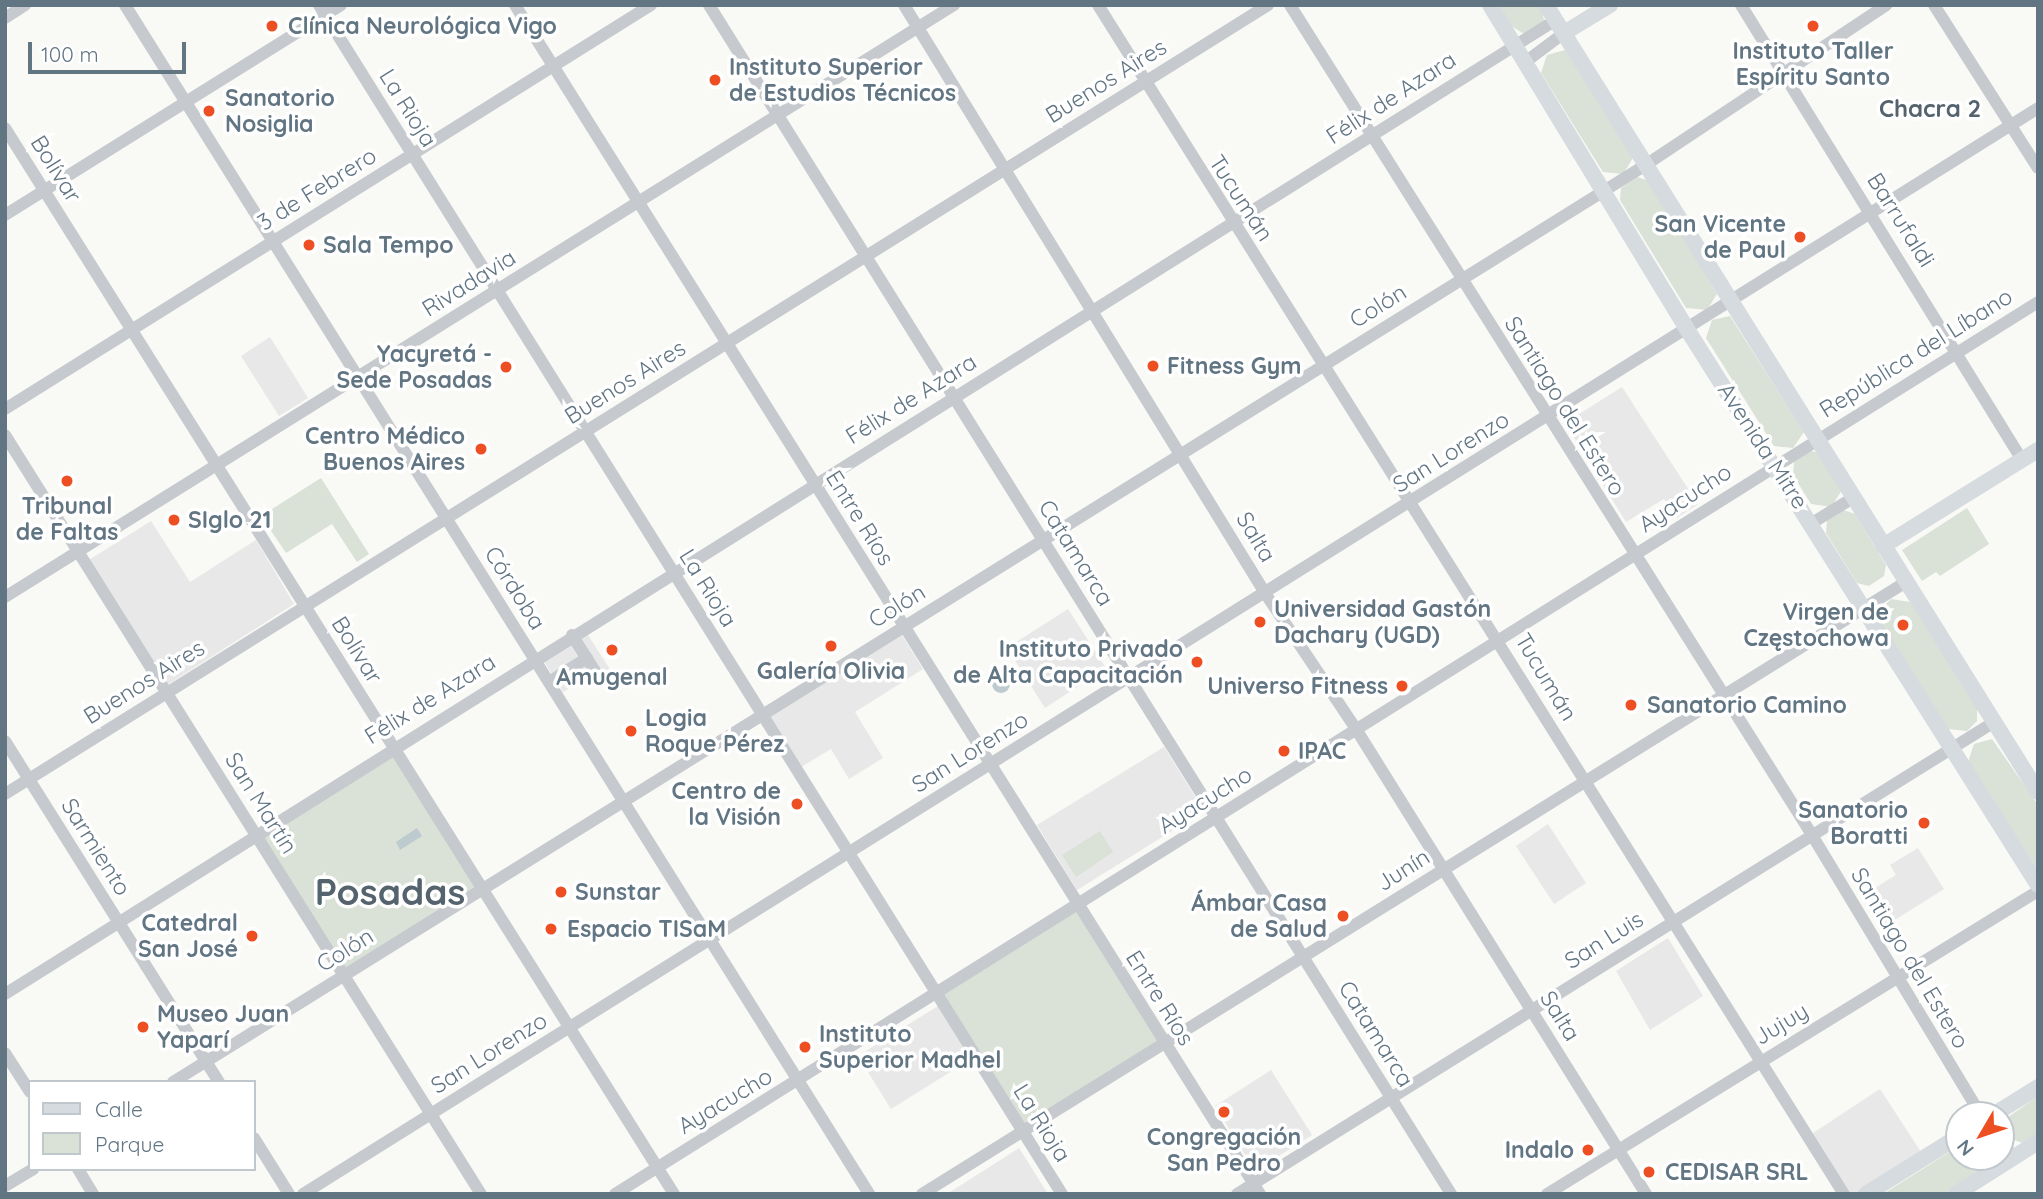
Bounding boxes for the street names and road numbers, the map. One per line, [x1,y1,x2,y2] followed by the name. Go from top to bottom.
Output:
[1040,33,1172,129] street label: Buenos Aires
[1321,46,1461,150] street label: Félix de Azara
[373,64,443,152] street label: La Rioja
[25,130,87,208] street label: Bolívar
[253,142,381,236] street label: 3 de Febrero
[1203,150,1279,246] street label: Tucumán
[1861,168,1941,272] street label: Barrufaldi
[417,243,521,323] street label: Rivadavia
[1345,278,1411,334] street label: Colón
[1814,282,2018,424] street label: República del Líbano
[1499,311,1631,501] street label: Santiago del Estero
[559,334,691,430] street label: Buenos Aires
[841,348,981,450] street label: Félix de Azara
[1712,378,1814,514] street label: Avenida Mitre
[1388,405,1514,499] street label: San Lorenzo
[1633,458,1737,538] street label: Ayacucho
[820,465,900,571] street label: Entre Ríos
[1033,495,1119,611] street label: Catamarca
[1230,507,1282,567] street label: Salta
[479,541,551,635] street label: Córdoba
[673,544,743,632] street label: La Rioja
[864,578,930,634] street label: Colón
[326,611,388,689] street label: Bolívar
[1509,628,1583,726] street label: Tucumán
[78,634,210,730] street label: Buenos Aires
[360,648,500,750] street label: Félix de Azara
[907,705,1033,799] street label: San Lorenzo
[219,747,303,859] street label: San Martín
[1153,760,1257,840] street label: Ayacucho
[55,793,137,901] street label: Sarmiento
[1371,843,1435,897] street label: Junín
[1845,863,1975,1053] street label: Santiago del Estero
[1560,905,1648,975] street label: San Luis
[312,922,378,978] street label: Colón
[1120,945,1200,1051] street label: Entre Ríos
[1333,976,1419,1092] street label: Catamarca
[1534,986,1586,1046] street label: Salta
[1749,997,1813,1051] street label: Jujuy
[426,1006,552,1100] street label: San Lorenzo
[673,1062,777,1140] street label: Ayacucho
[1007,1079,1077,1167] street label: La Rioja

